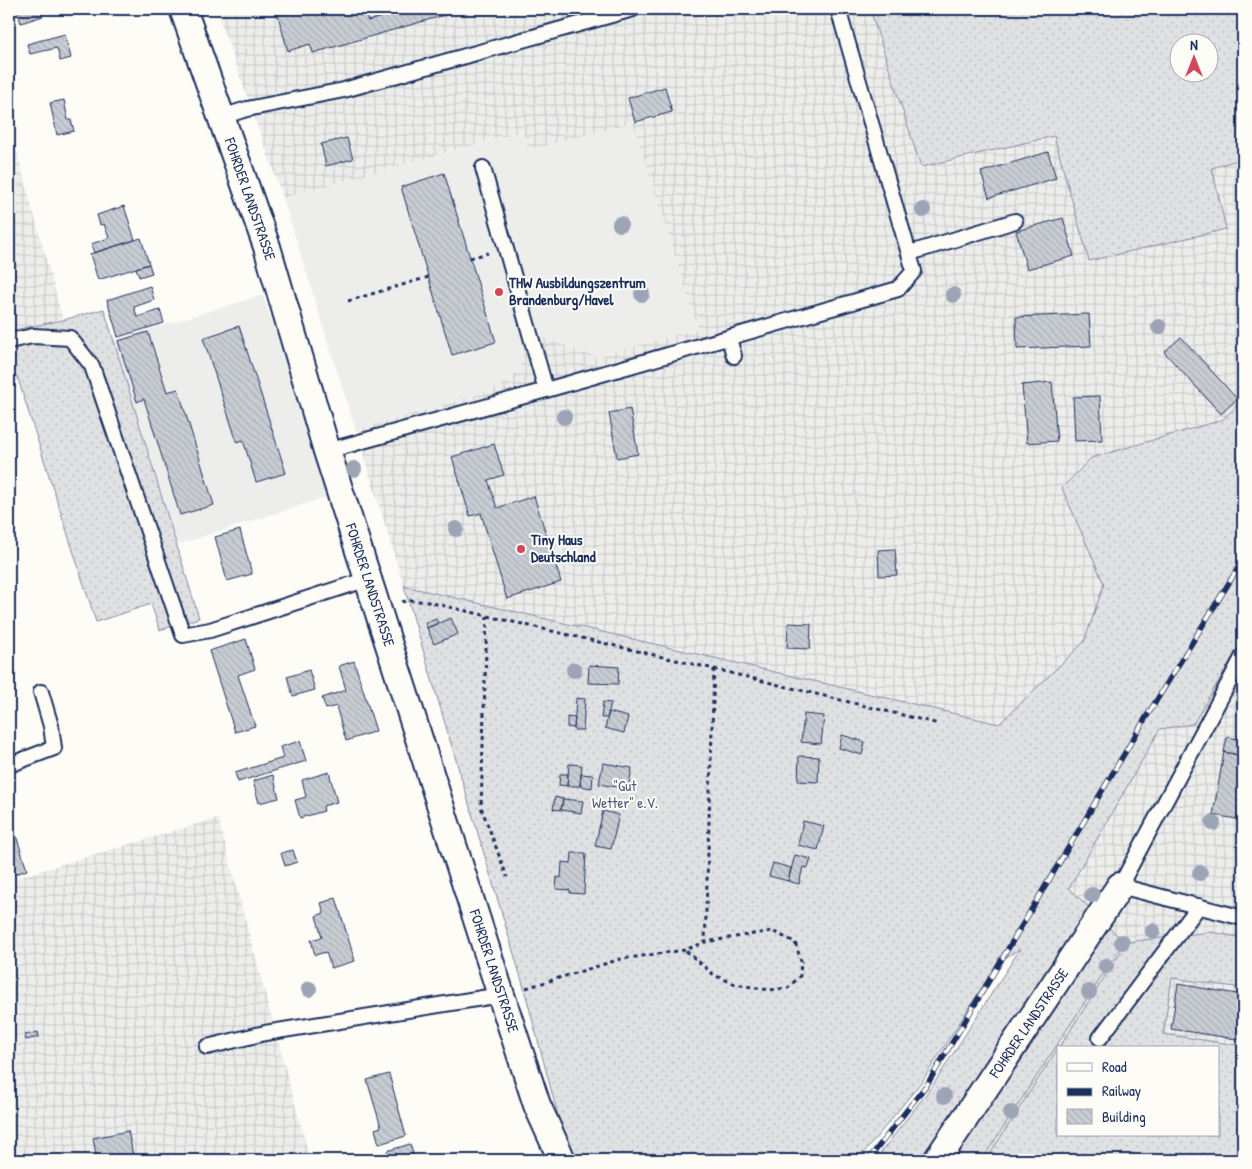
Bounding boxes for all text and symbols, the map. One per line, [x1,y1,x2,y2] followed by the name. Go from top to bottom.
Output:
[1170,32,1220,82] north arrow
[1190,35,1198,54] text: N
[219,134,281,263] street label: FOHRDER LANDSTRASSE
[508,272,646,311] place label: THW Ausbildungszentrum Brandenburg/Havel
[493,286,505,298] marker: THW Ausbildungszentrum Brandenburg/Havel
[340,520,400,649] street label: FOHRDER LANDSTRASSE
[530,529,596,567] place label: Tiny Haus Deutschland
[515,543,527,555] marker: Tiny Haus Deutschland
[592,775,658,813] park label: "Gut Wetter" e.V.
[464,906,524,1035] street label: FOHRDER LANDSTRASSE
[983,963,1073,1083] street label: FOHRDER LANDSTRASSE
[1057,1046,1220,1136] legend
[1102,1056,1127,1077] text: Road
[1102,1080,1141,1101] text: Railway
[1102,1106,1146,1127] text: Building

